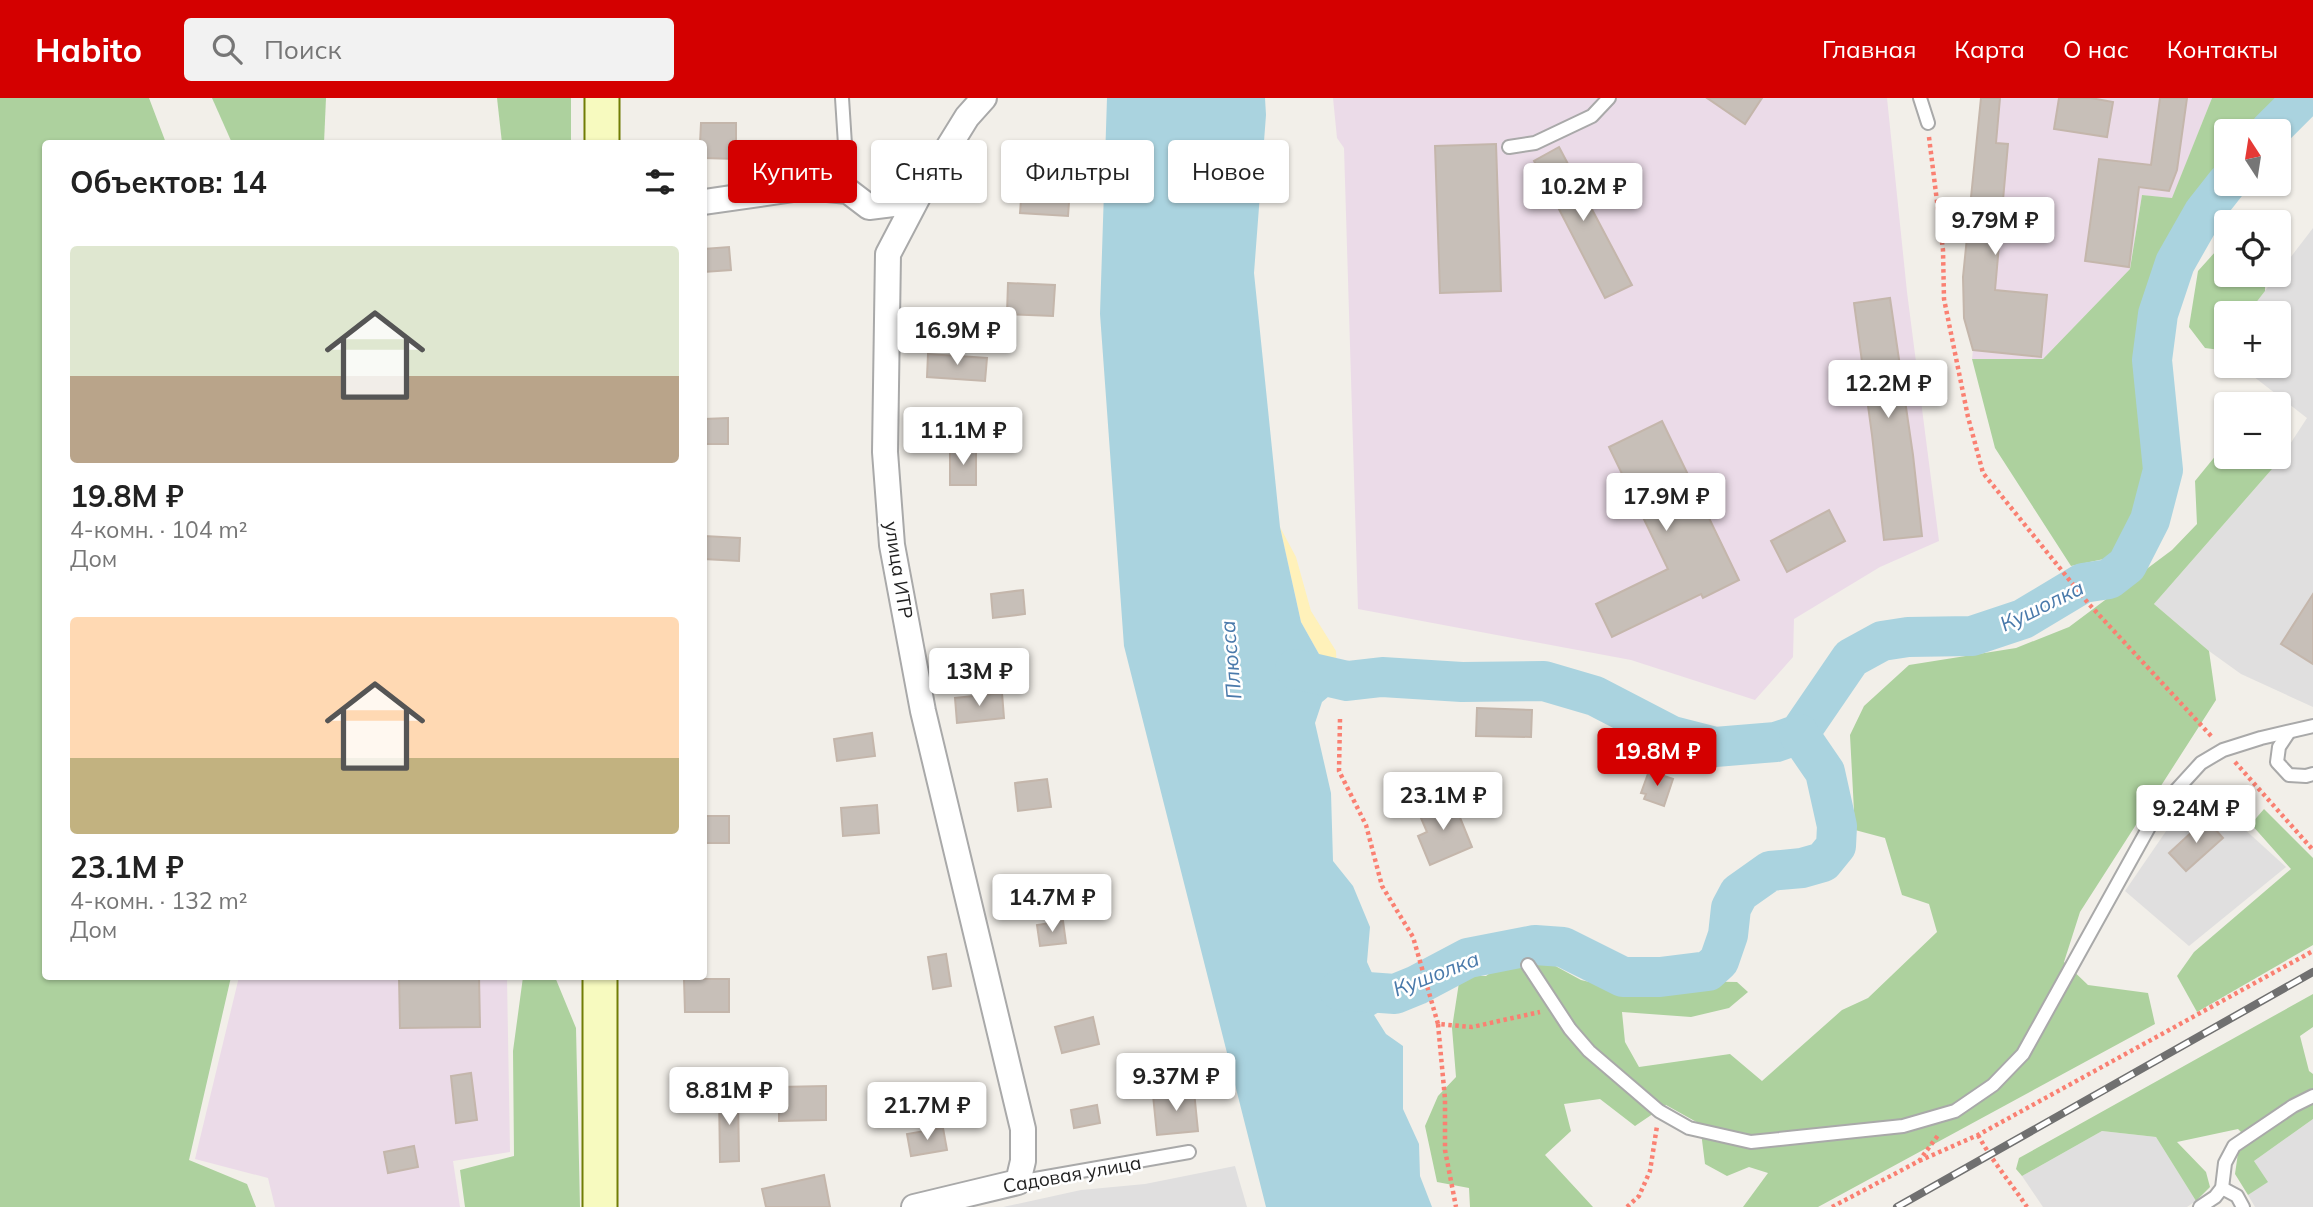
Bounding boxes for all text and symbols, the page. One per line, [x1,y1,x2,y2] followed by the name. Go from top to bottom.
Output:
[184,18,674,81] search box
[35,29,142,70] text: Habito
[208,30,246,68] icon: search
[264,33,342,66] text: Поиск
[1822,34,1916,64] text: Главная
[1954,34,2025,64] text: Карта
[2063,34,2129,64] text: О нас
[2167,34,2278,64] text: Контакты
[2214,119,2291,196] north arrow
[2214,119,2291,469] map controls
[728,140,857,203] chip: Купить
[871,140,987,203] chip: Снять
[1001,140,1154,203] chip: Фильтры
[1168,140,1289,203] chip: Новое
[70,163,267,201] text: Объектов: 14
[641,163,679,201] icon: filters
[1518,164,1648,223] pin: 10.2M ₽
[1539,171,1627,200] text: 10.2M ₽
[1930,198,2060,257] pin: 9.79M ₽
[1951,205,2039,234] text: 9.79M ₽
[2214,210,2291,287] button: locate
[312,292,438,418] icon: home
[2214,301,2291,378] button: +
[892,308,1022,367] pin: 16.9M ₽
[913,315,1001,344] text: 16.9M ₽
[1823,360,1953,420] pin: 12.2M ₽
[1844,368,1932,397] text: 12.2M ₽
[2214,392,2291,469] button: −
[898,408,1028,467] pin: 11.1M ₽
[919,415,1007,444] text: 11.1M ₽
[1601,474,1731,533] pin: 17.9M ₽
[70,477,184,515] text: 19.8M ₽
[1622,481,1710,510] text: 17.9M ₽
[70,515,248,544] text: 4-комн. · 104 m²
[879,520,919,620] street label: улица ИТР
[70,544,117,573] text: Дом
[1995,574,2088,637] water label: Кушолка
[1214,619,1246,701] water label: Плюсса
[930,648,1028,708] pin: 13M ₽
[945,656,1013,685] text: 13M ₽
[312,663,438,789] icon: home
[1592,728,1722,788] pin: 19.8M ₽
[1613,736,1701,765] text: 19.8M ₽
[1378,772,1508,832] pin: 23.1M ₽
[1399,780,1487,809] text: 23.1M ₽
[2131,786,2261,845] pin: 9.24M ₽
[2152,793,2240,822] text: 9.24M ₽
[70,848,184,886] text: 23.1M ₽
[987,874,1117,934] pin: 14.7M ₽
[1008,882,1096,911] text: 14.7M ₽
[70,886,248,915] text: 4-комн. · 132 m²
[70,915,117,944] text: Дом
[1389,945,1483,1001] water label: Кушолка
[1111,1054,1241,1113] pin: 9.37M ₽
[1132,1061,1220,1090] text: 9.37M ₽
[664,1068,794,1127] pin: 8.81M ₽
[685,1075,773,1104] text: 8.81M ₽
[862,1082,992,1142] pin: 21.7M ₽
[883,1090,971,1119] text: 21.7M ₽
[1001,1150,1143,1198] street label: Садовая улица

